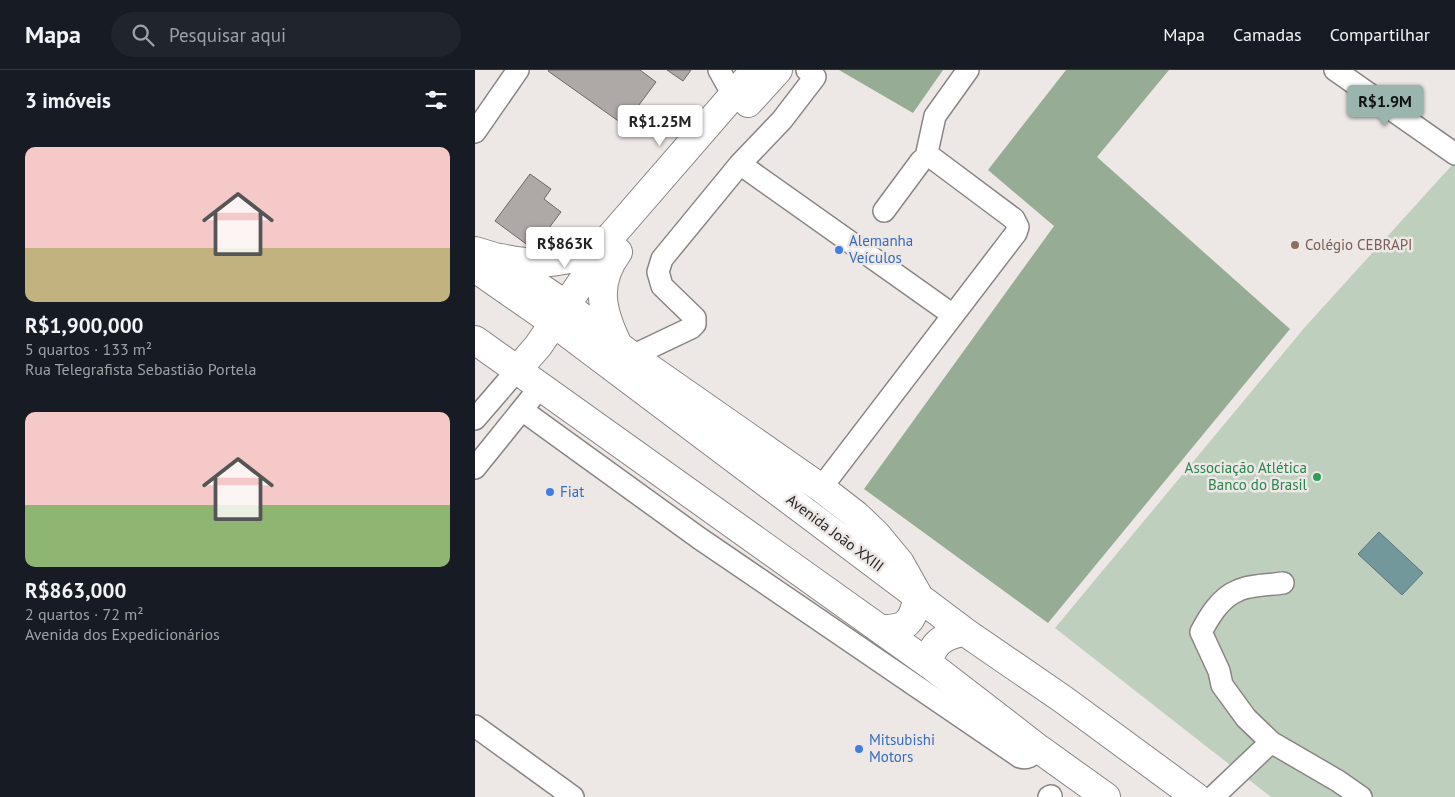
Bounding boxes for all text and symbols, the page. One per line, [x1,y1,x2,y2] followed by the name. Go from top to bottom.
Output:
[111,12,461,57] search box
[25,19,81,50] text: Mapa
[129,21,157,49] icon: search
[169,23,286,47] text: Pesquisar aqui
[1163,23,1205,46] text: Mapa
[1233,23,1302,46] text: Camadas
[1330,23,1430,46] text: Compartilhar
[1344,85,1426,127] pin: R$1.9M
[422,86,450,114] icon: filters
[25,87,111,114] text: 3 imóveis
[1358,91,1412,111] text: R$1.9M
[614,104,706,147] pin: R$1.25M
[629,111,691,131] text: R$1.25M
[193,179,283,269] icon: home
[524,226,606,269] pin: R$863K
[848,231,913,267] place label: Alemanha Veículos
[537,233,593,253] text: R$863K
[1305,235,1412,254] place label: Colégio CEBRAPI
[1289,239,1301,251] marker: Colégio CEBRAPI
[833,244,845,256] marker: Alemanha Veículos
[25,312,143,339] text: R$1,900,000
[25,339,152,359] text: 5 quartos · 133 m²
[25,359,257,379] text: Rua Telegrafista Sebastião Portela
[193,444,283,534] icon: home
[1185,458,1308,494] place label: Associação Atlética Banco do Brasil
[1311,471,1323,483] marker: Associação Atlética Banco do Brasil
[560,482,584,501] place label: Fiat
[544,486,556,498] marker: Fiat
[783,490,888,575] street label: Avenida João XXIII
[25,577,126,604] text: R$863,000
[25,604,143,624] text: 2 quartos · 72 m²
[25,624,220,644] text: Avenida dos Expedicionários
[869,730,935,766] place label: Mitsubishi Motors
[853,743,865,755] marker: Mitsubishi Motors

